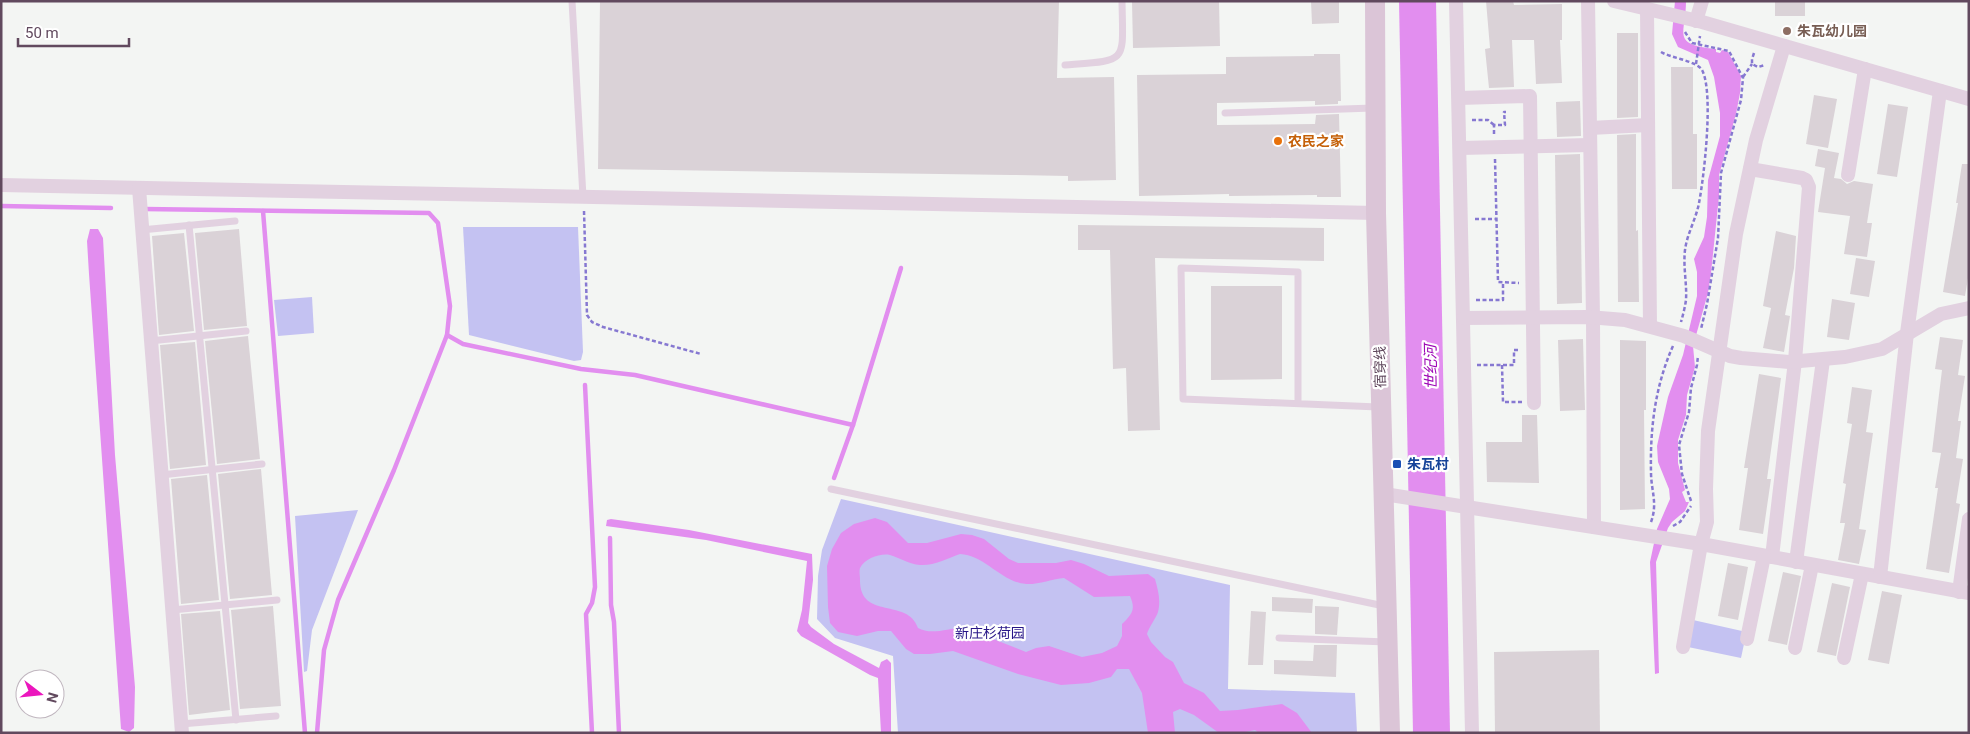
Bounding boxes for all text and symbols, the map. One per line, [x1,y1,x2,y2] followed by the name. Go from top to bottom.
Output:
[18,15,129,47] scale bar
[1797,23,1867,39] place label: 朱瓦幼儿园
[25,24,59,42] text: 50 m
[1781,25,1793,37] marker: 朱瓦幼儿园
[1288,133,1344,149] place label: 农民之家
[1272,135,1284,147] marker: 农民之家
[1422,341,1440,390] water label: 世纪河
[1372,346,1388,388] street label: 宿穿线
[1407,456,1449,472] place label: 朱瓦村
[1391,458,1403,470] marker: 朱瓦村
[955,625,1025,641] park label: 新庄杉荷园
[15,669,65,719] north arrow
[43,691,62,705] text: N

